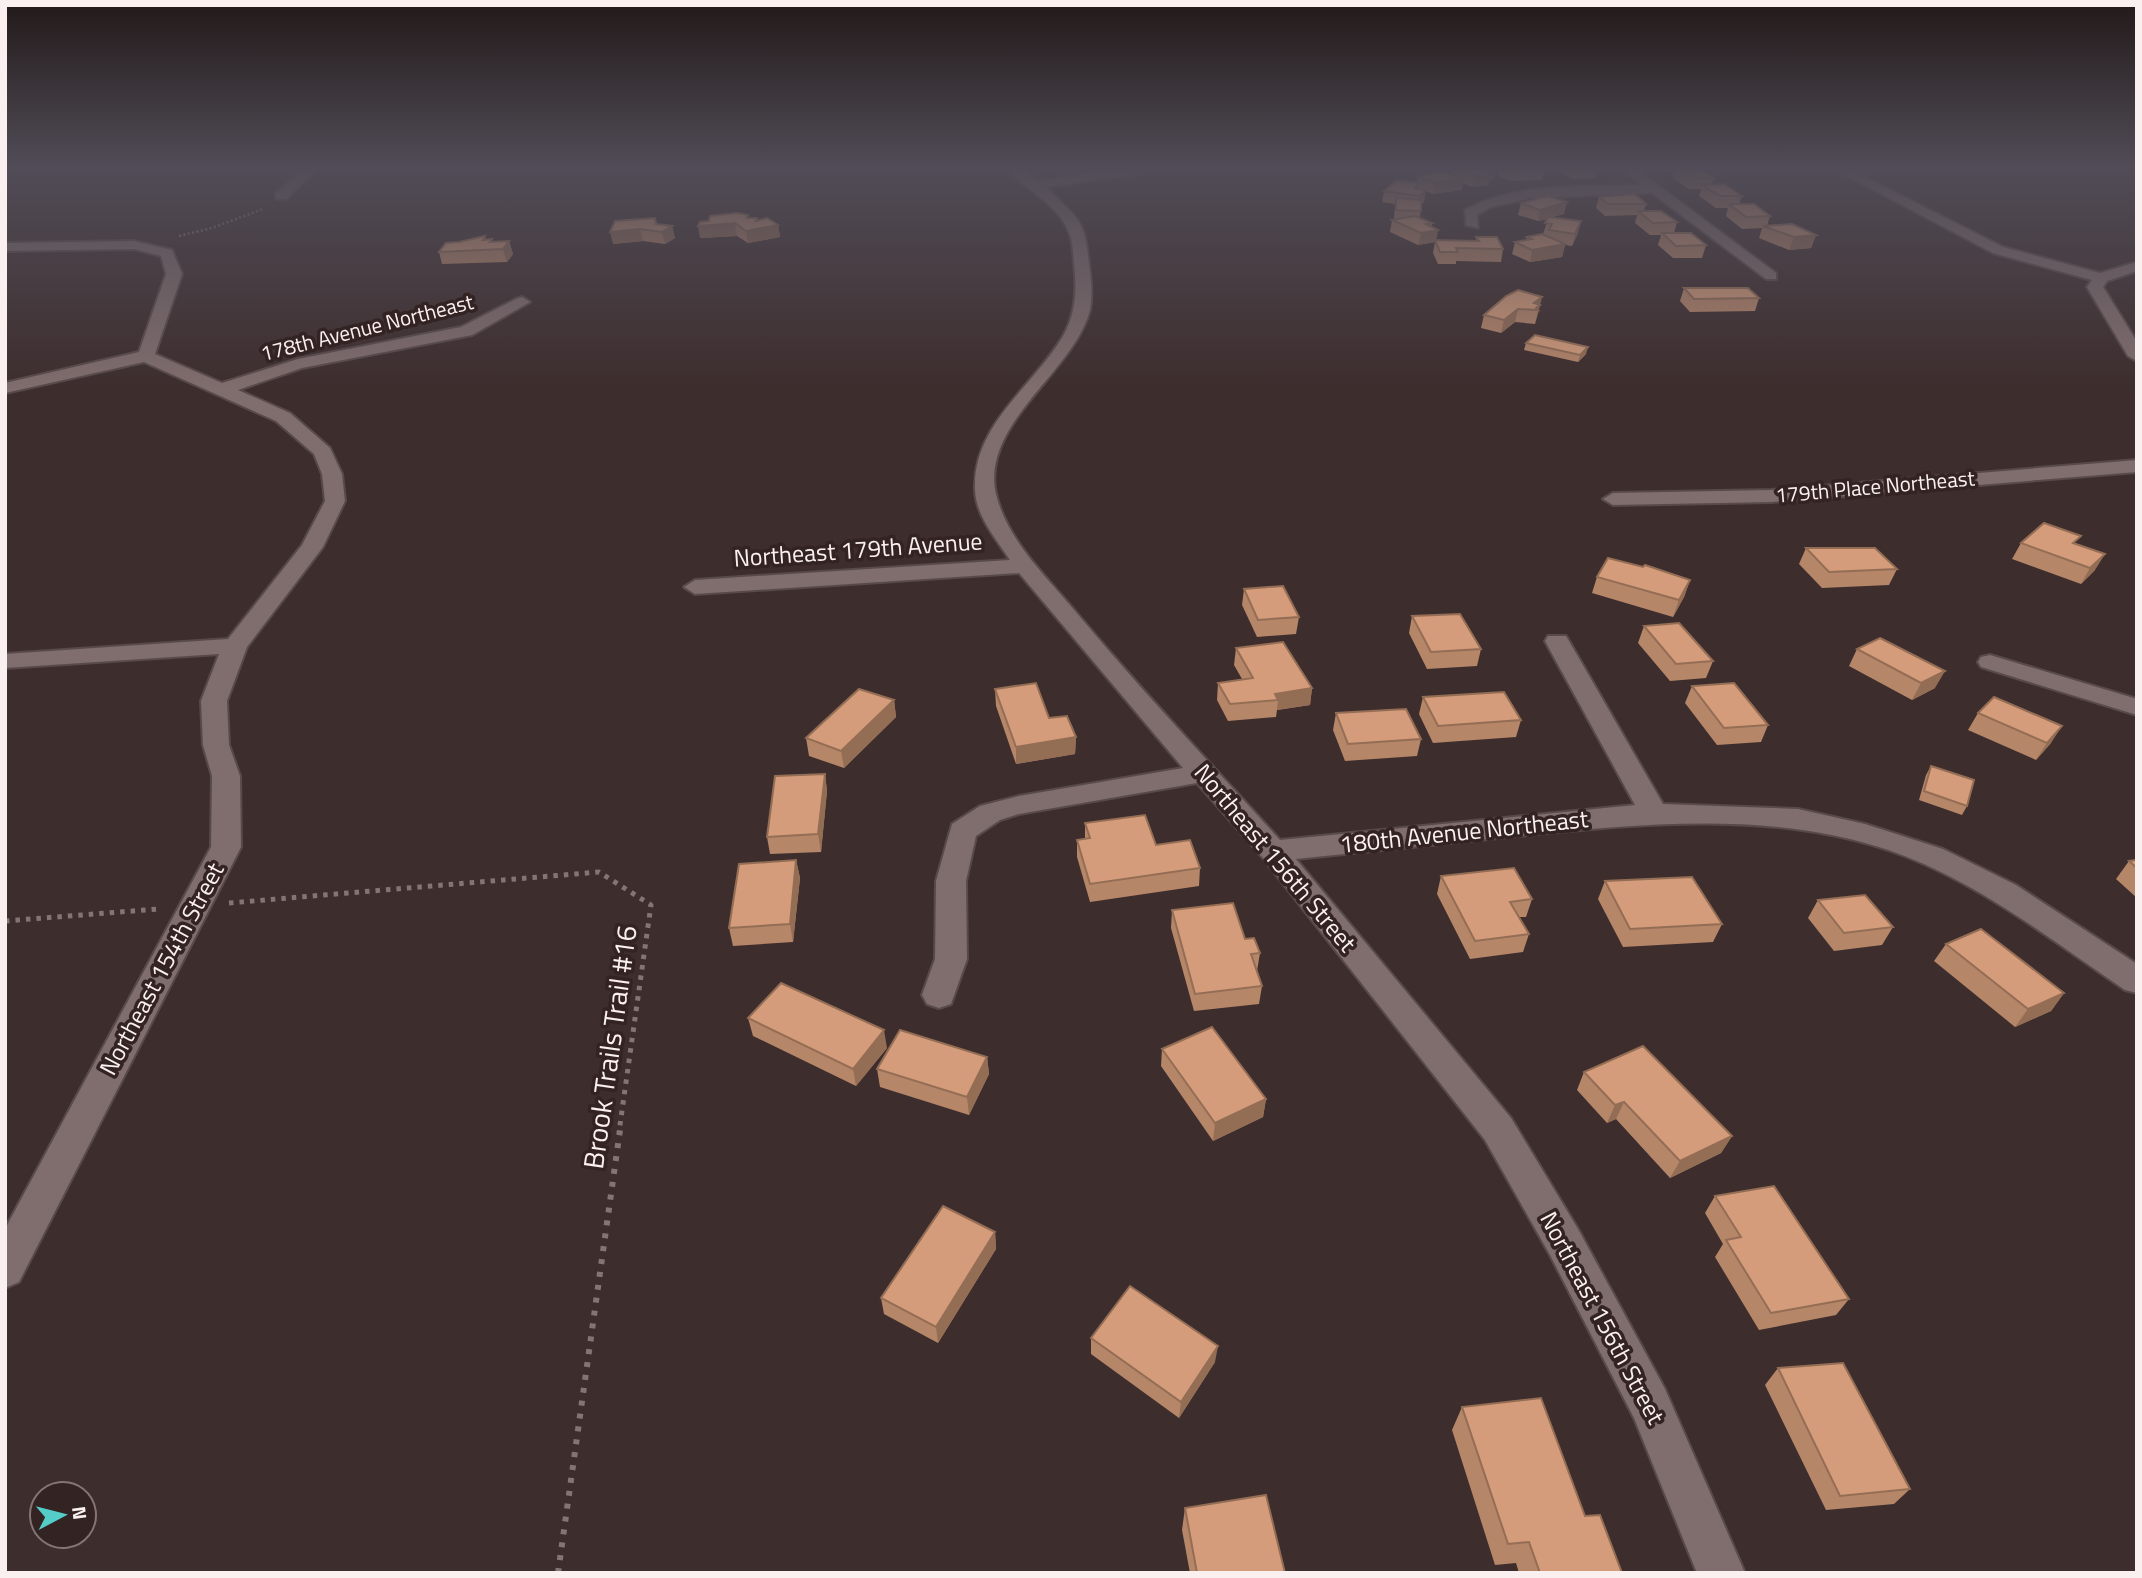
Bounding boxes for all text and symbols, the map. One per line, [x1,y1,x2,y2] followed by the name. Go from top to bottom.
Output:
[257,285,477,369] street label: 178th Avenue Northeast
[1774,461,1977,511] street label: 179th Place Northeast
[732,522,984,576] street label: Northeast 179th Avenue
[1186,755,1366,960] street label: Northeast 156th Street
[1338,800,1590,862] street label: 180th Avenue Northeast
[90,855,233,1081] street label: Northeast 154th Street
[571,922,648,1171] street label: Brook Trails Trail #16
[1532,1205,1674,1431] street label: Northeast 156th Street
[28,1480,98,1550] north arrow
[65,1505,96,1521] text: N

